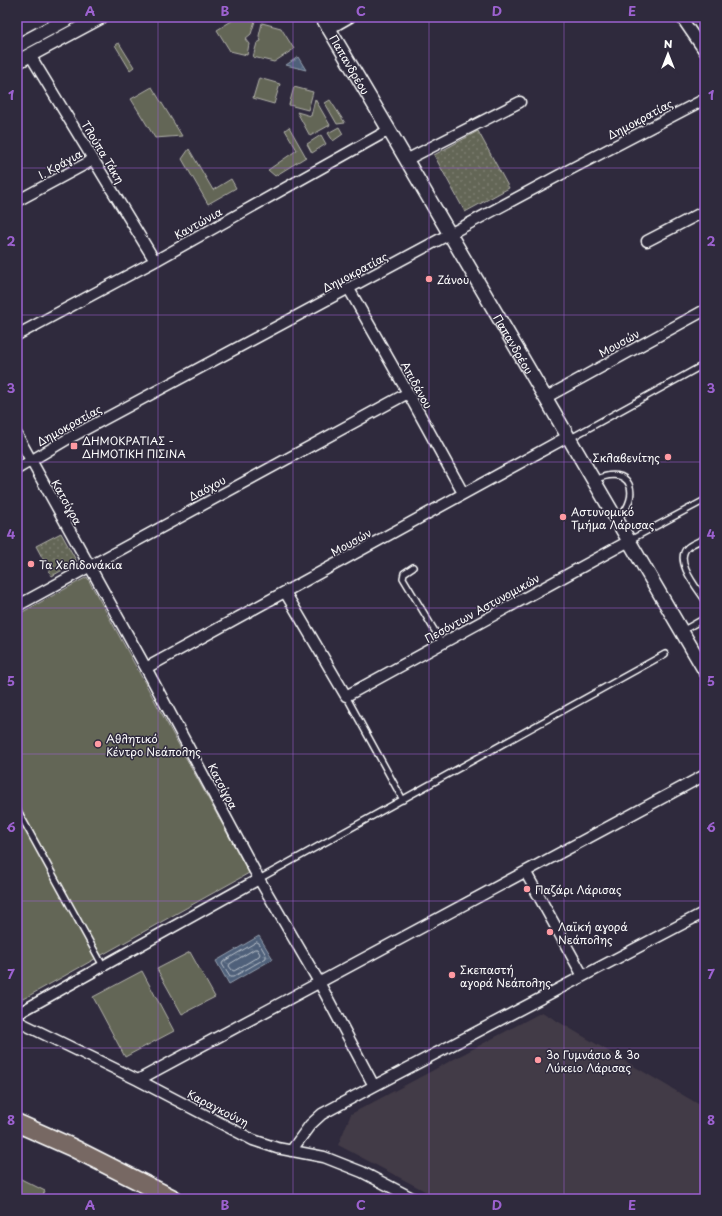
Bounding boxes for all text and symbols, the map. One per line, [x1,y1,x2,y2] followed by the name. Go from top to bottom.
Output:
[85,1,95,20] text: A
[221,1,230,20] text: B
[356,1,366,20] text: C
[492,1,502,20] text: D
[628,1,636,20] text: E
[326,31,374,97] street label: Παπανδρέου
[648,34,688,74] north arrow
[664,35,673,52] text: N
[8,85,14,104] text: 1
[708,85,714,104] text: 1
[604,94,676,143] street label: Δημοκρατίας
[77,117,129,187] street label: Τλούπα Τάκη
[35,145,85,183] street label: Ι. Κράγια
[171,203,225,243] street label: Καντώνια
[6,231,16,250] text: 2
[706,231,716,250] text: 2
[319,247,391,296] street label: Δημοκρατίας
[437,271,469,288] place label: Ζάνου
[424,274,434,284] marker: Ζάνου
[490,311,538,377] street label: Παπανδρέου
[596,325,642,361] street label: Μουσών
[397,358,437,412] street label: Απιδάνου
[7,378,16,397] text: 3
[707,378,716,397] text: 3
[33,400,105,450] street label: Δημοκρατίας
[82,432,186,462] place label: ΔΗΜΟΚΡΑΤΙΑΣ - ΔΗΜΟΤΙΚΗ ΠΙΣΙΝΑ
[69,441,79,451] marker: ΔΗΜΟΚΡΑΤΙΑΣ - ΔΗΜΟΤΙΚΗ ΠΙΣΙΝΑ
[593,449,660,466] place label: Σκλαβενίτης
[663,452,673,462] marker: Σκλαβενίτης
[185,471,229,505] street label: Δαόχου
[48,476,86,528] street label: Κατσίγρα
[571,503,655,533] place label: Αστυνομικό Τμήμα Λάρισας
[558,512,568,522] marker: Αστυνομικό Τμήμα Λάρισας
[7,524,16,543] text: 4
[328,524,374,560] street label: Μουσών
[707,524,716,543] text: 4
[39,556,122,573] place label: Τα Χελιδονάκια
[26,559,36,569] marker: Τα Χελιδονάκια
[421,569,543,647] street label: Πεσόντων Αστυνομικών
[7,671,15,690] text: 5
[707,671,715,690] text: 5
[106,730,201,760] place label: Αθλητικό Κέντρο Νεάπολης
[93,739,103,749] marker: Αθλητικό Κέντρο Νεάπολης
[204,760,242,812] street label: Κατσίγρα
[6,817,16,836] text: 6
[706,817,716,836] text: 6
[535,881,622,898] place label: Παζάρι Λάρισας
[522,884,532,894] marker: Παζάρι Λάρισας
[558,918,628,948] place label: Λαϊκή αγορά Νεάπολης
[545,927,555,937] marker: Λαϊκή αγορά Νεάπολης
[460,961,551,991] place label: Σκεπαστή αγορά Νεάπολης
[7,964,15,983] text: 7
[707,964,715,983] text: 7
[447,970,457,980] marker: Σκεπαστή αγορά Νεάπολης
[546,1046,640,1076] place label: 3ο Γυμνάσιο & 3ο Λύκειο Λάρισας
[533,1055,543,1065] marker: 3ο Γυμνάσιο & 3ο Λύκειο Λάρισας
[184,1085,252,1131] street label: Καραγκούνη
[7,1110,15,1129] text: 8
[707,1110,715,1129] text: 8
[85,1195,95,1214] text: A
[221,1195,230,1214] text: B
[356,1195,366,1214] text: C
[492,1195,502,1214] text: D
[628,1195,636,1214] text: E

